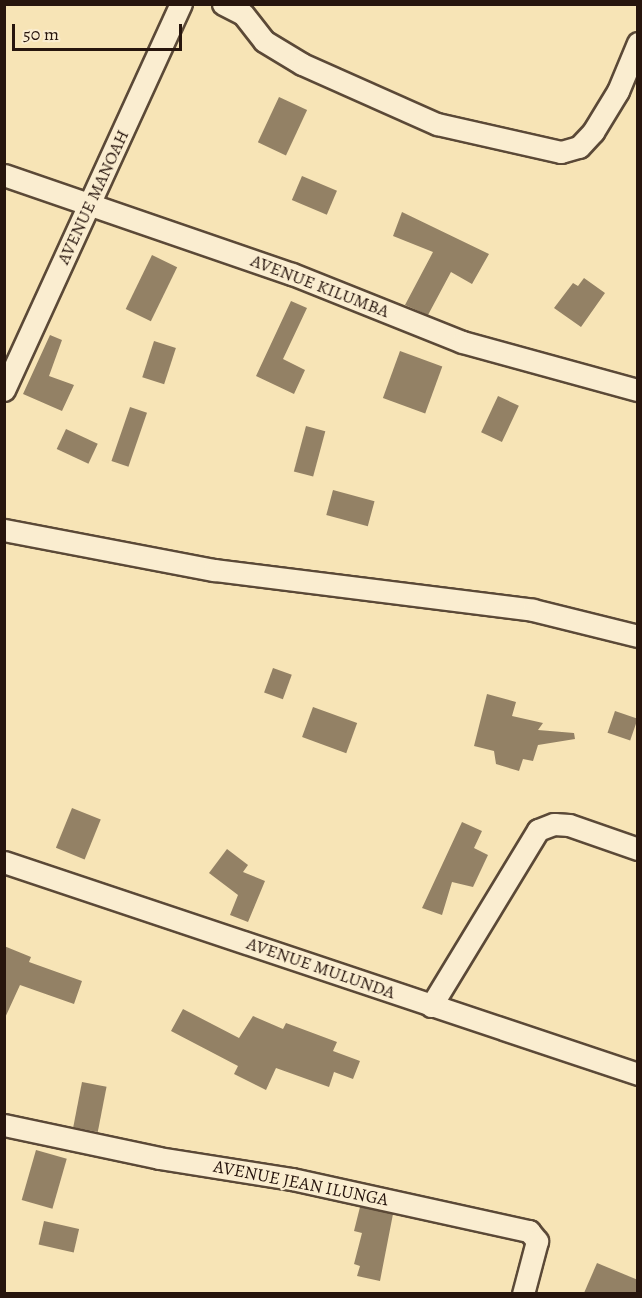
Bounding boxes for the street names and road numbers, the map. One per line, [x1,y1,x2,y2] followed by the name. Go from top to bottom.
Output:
[52,126,134,268] street label: AVENUE MANOAH
[248,250,392,322] street label: AVENUE KILUMBA
[244,932,398,1004] street label: AVENUE MULUNDA
[212,1155,390,1211] street label: AVENUE JEAN ILUNGA

